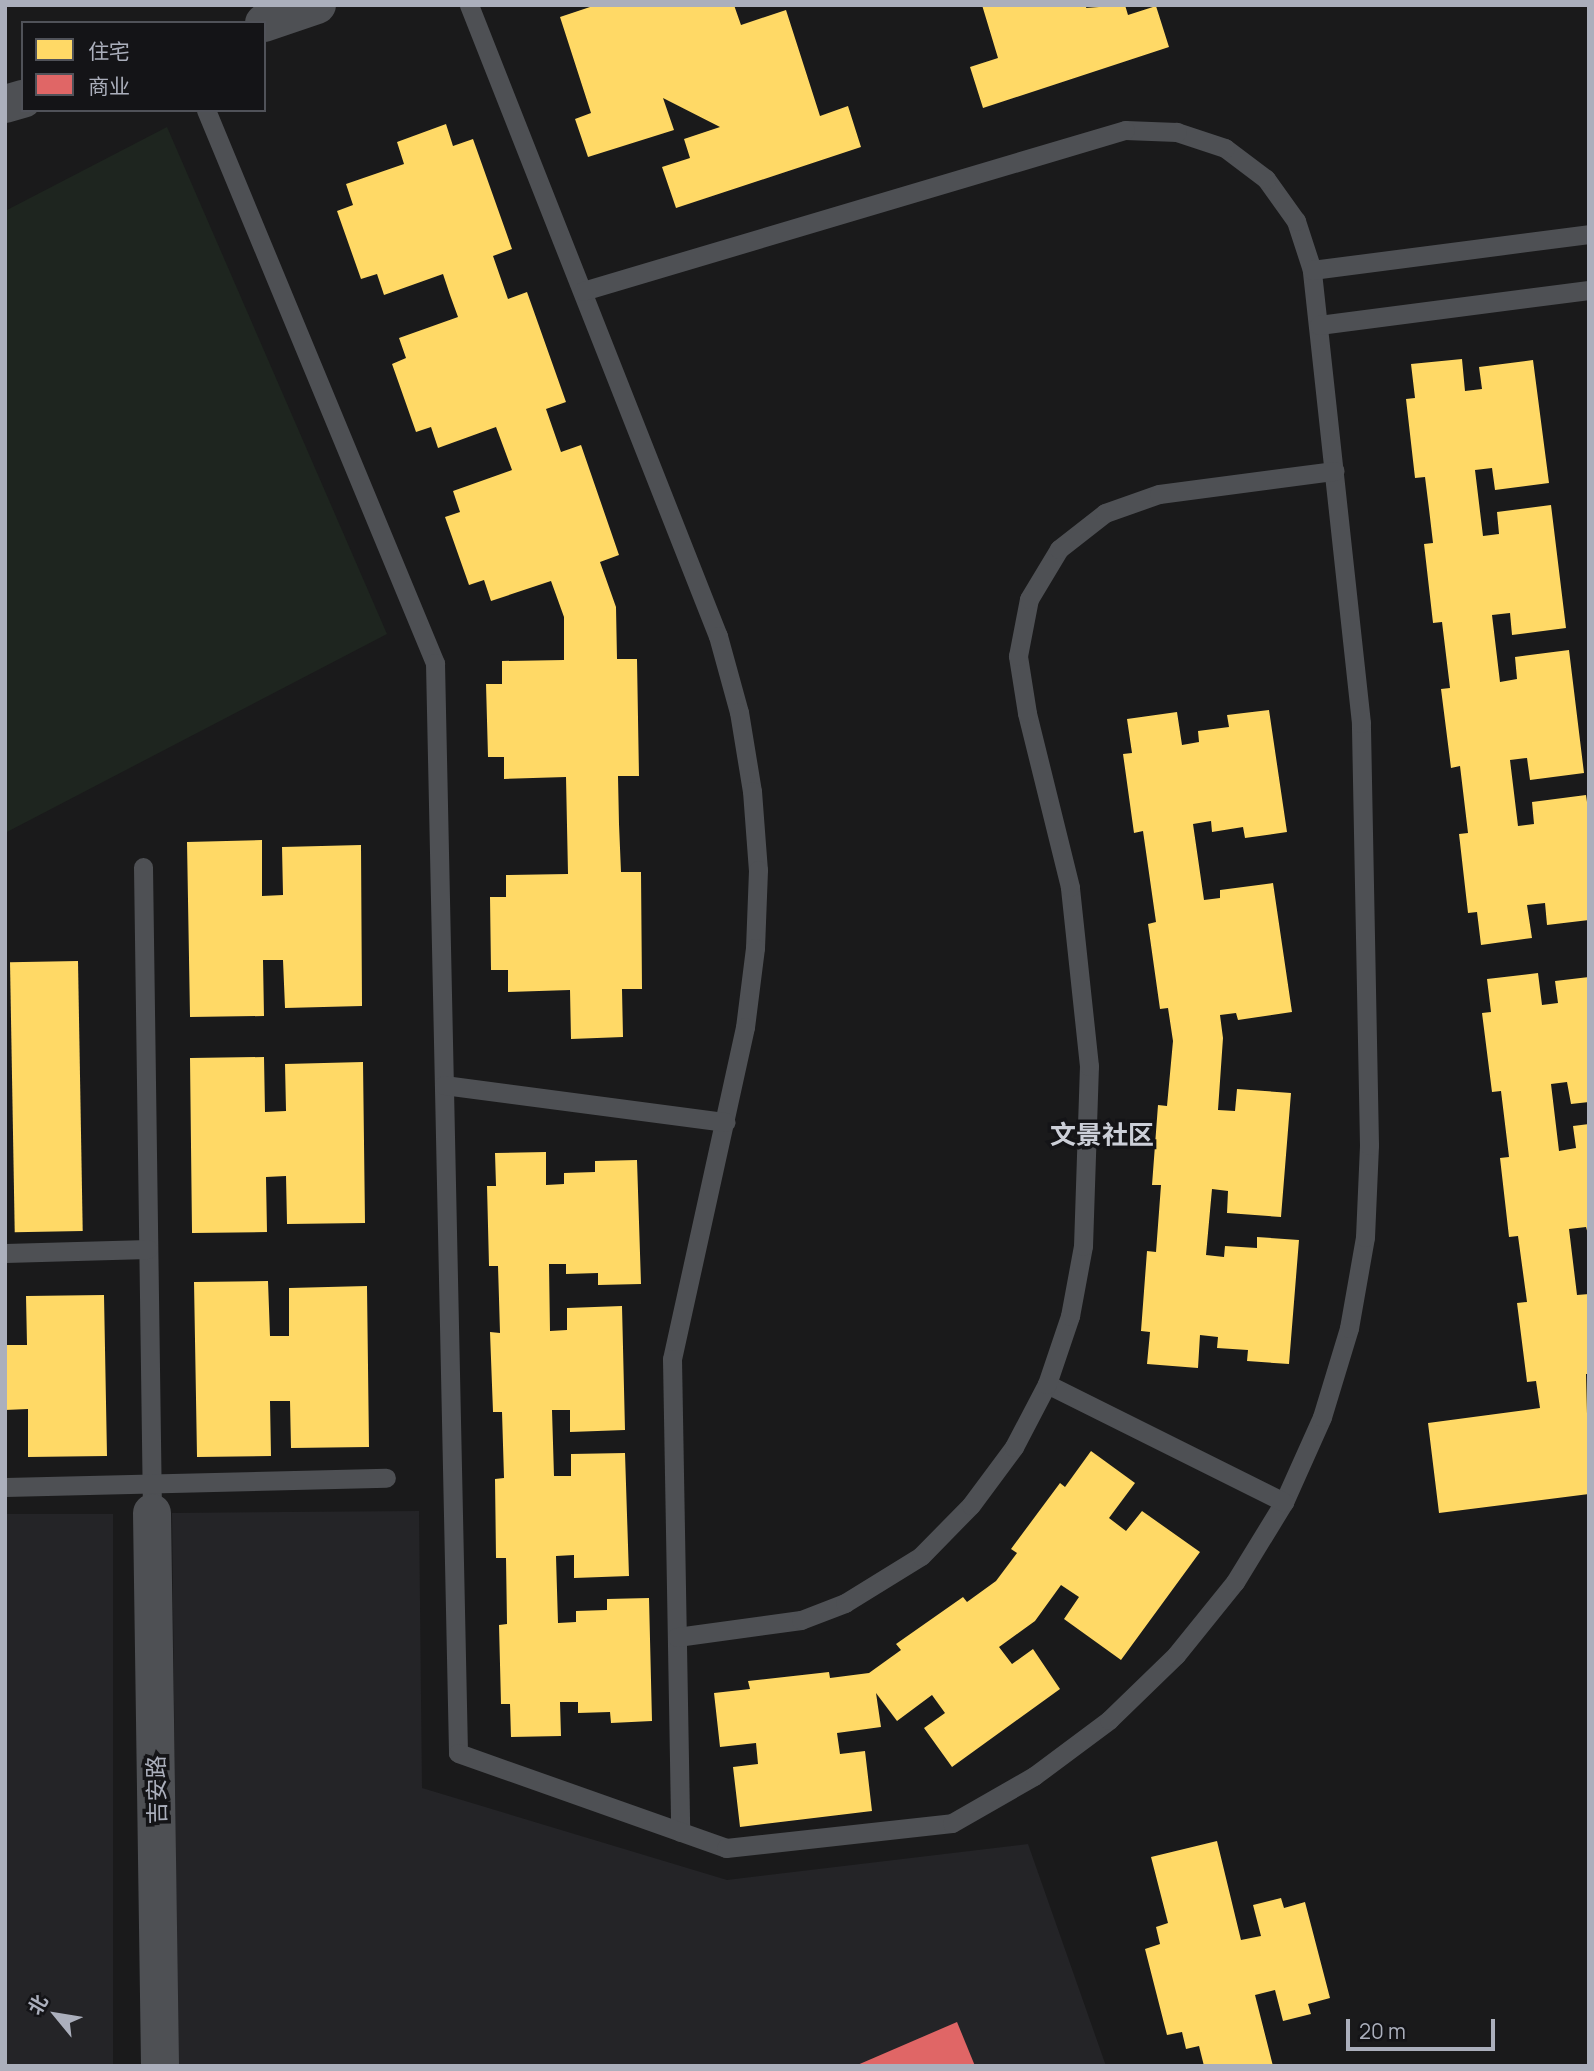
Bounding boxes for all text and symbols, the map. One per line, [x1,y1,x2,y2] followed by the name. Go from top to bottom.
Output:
[21,21,266,112] legend
[88,37,130,65] text: 住宅
[88,72,130,100] text: 商业
[1050,1119,1154,1151] district label: 文景社区
[142,1755,170,1825] street label: 吉安路
[21,1980,91,2050] north arrow
[22,1990,54,2019] text: 北
[1349,2004,1498,2048] scale bar
[1359,2017,1406,2045] text: 20 m

